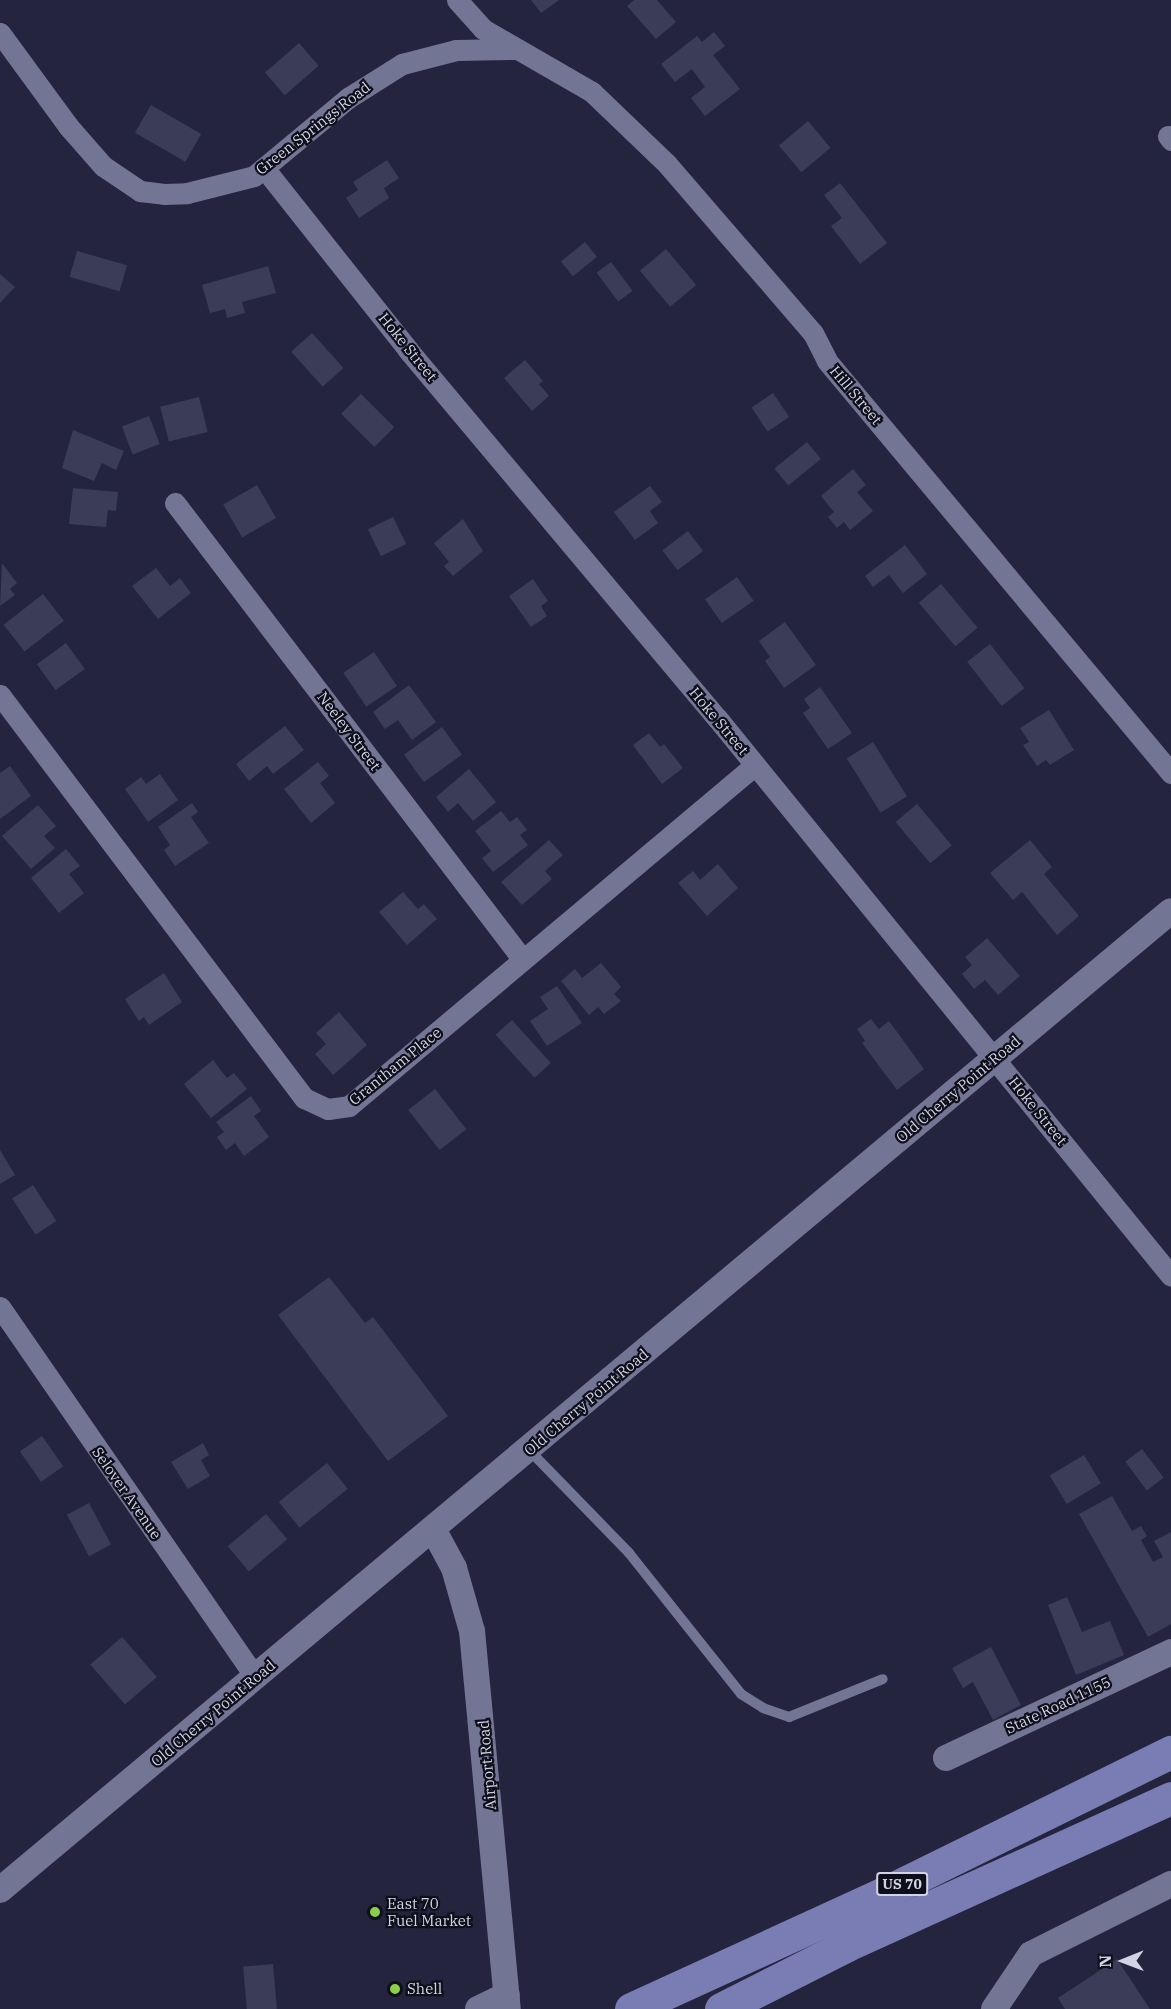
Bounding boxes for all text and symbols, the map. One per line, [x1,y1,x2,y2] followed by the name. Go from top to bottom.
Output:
[252,78,374,178] street label: Green Springs Road
[375,309,441,385] street label: Hoke Street
[826,362,886,428] street label: Hill Street
[686,684,752,758] street label: Hoke Street
[314,688,384,774] street label: Neeley Street
[345,1023,445,1109] street label: Grantham Place
[892,1032,1024,1146] street label: Old Cherry Point Road
[1005,1073,1071,1149] street label: Hoke Street
[520,1345,652,1459] street label: Old Cherry Point Road
[89,1443,165,1543] street label: Selover Avenue
[147,1656,279,1770] street label: Old Cherry Point Road
[1002,1673,1114,1737] street label: State Road 1155
[474,1719,500,1811] street label: Airport Road
[875,1873,929,1895] road number: US 70
[387,1894,471,1929] place label: East 70 Fuel Market
[368,1905,382,1919] marker: East 70 Fuel Market
[1093,1931,1153,1991] north arrow
[1095,1955,1115,1968] text: N
[407,1980,442,1998] place label: Shell
[388,1982,402,1996] marker: Shell

